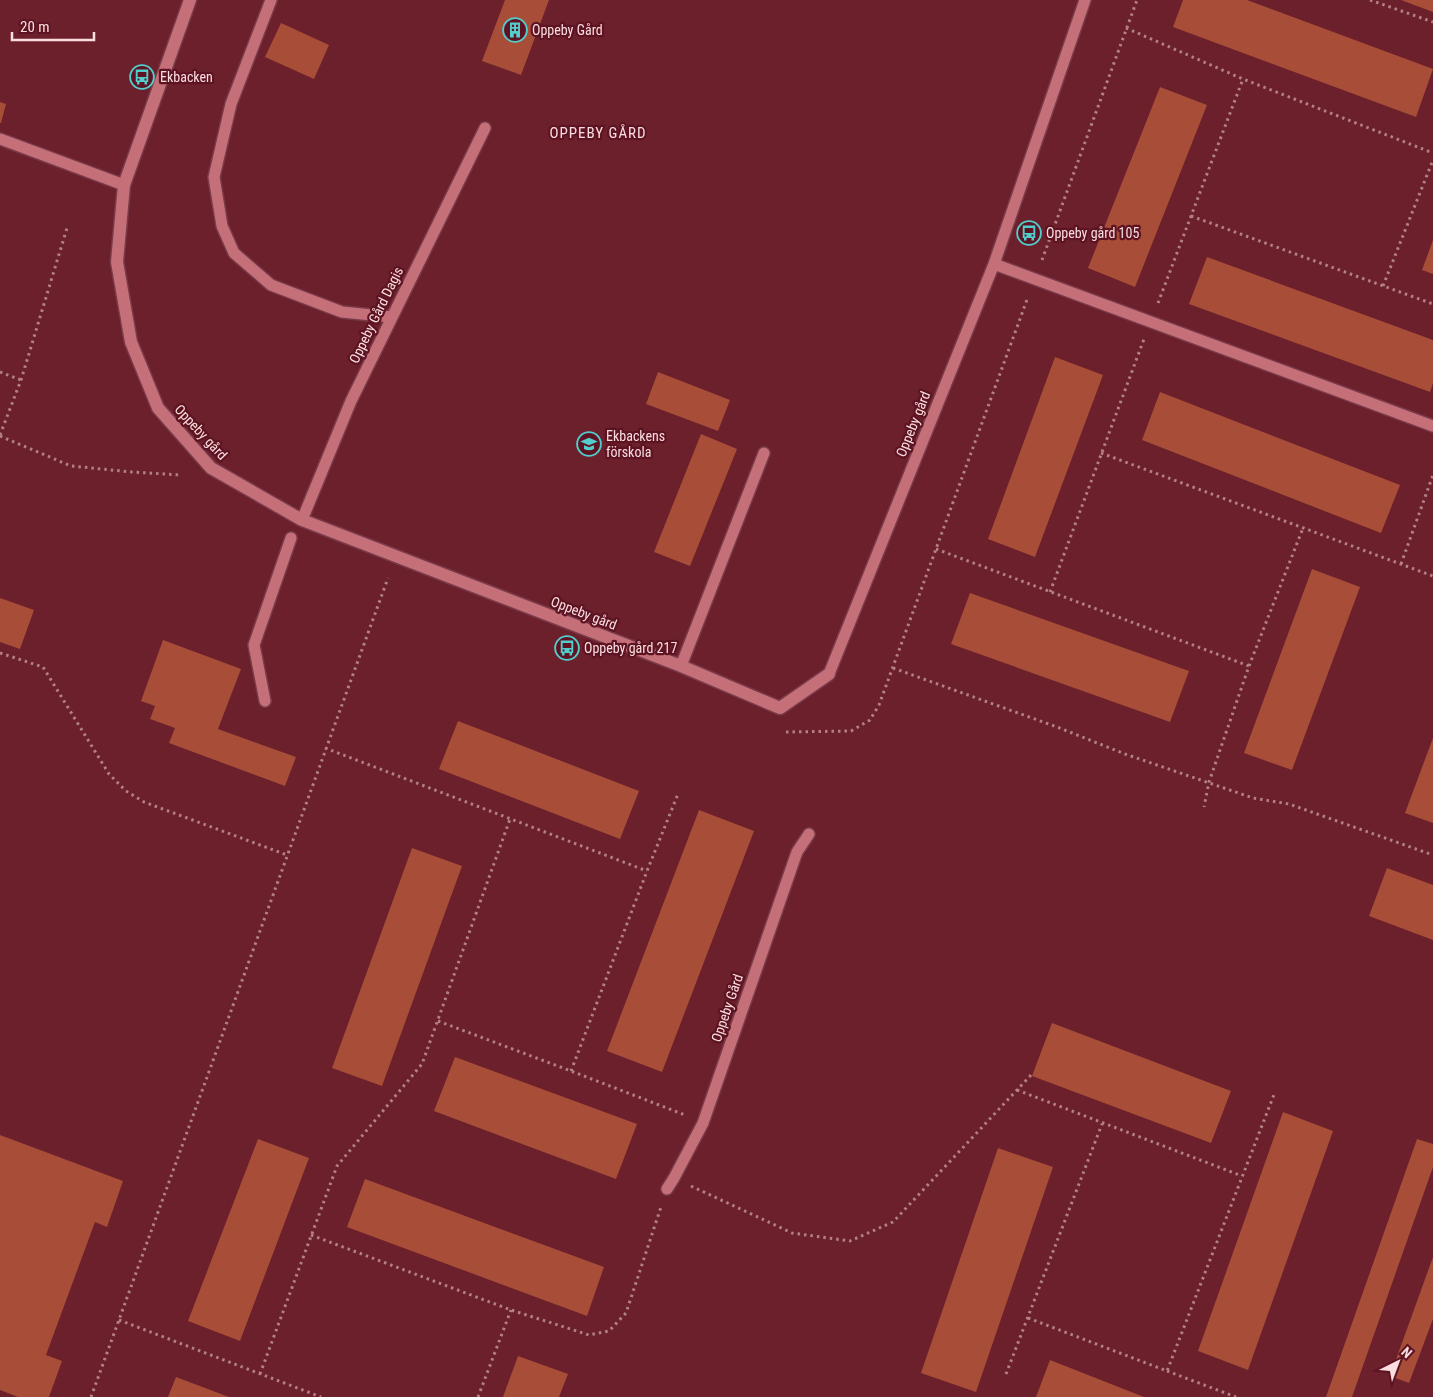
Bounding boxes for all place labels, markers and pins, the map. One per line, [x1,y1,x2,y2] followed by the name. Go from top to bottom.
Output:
[502,17,528,43] building icon: Oppeby Gård
[532,22,603,38] place label: Oppeby Gård
[129,64,155,90] bus stop icon: Ekbacken
[160,69,213,85] place label: Ekbacken
[1016,220,1042,246] bus stop icon: Oppeby gård 105
[1046,225,1139,241] place label: Oppeby gård 105
[606,428,665,460] place label: Ekbackens förskola
[576,431,602,457] school or university icon: Ekbackens förskola
[554,635,580,661] bus stop icon: Oppeby gård 217
[584,640,677,656] place label: Oppeby gård 217

